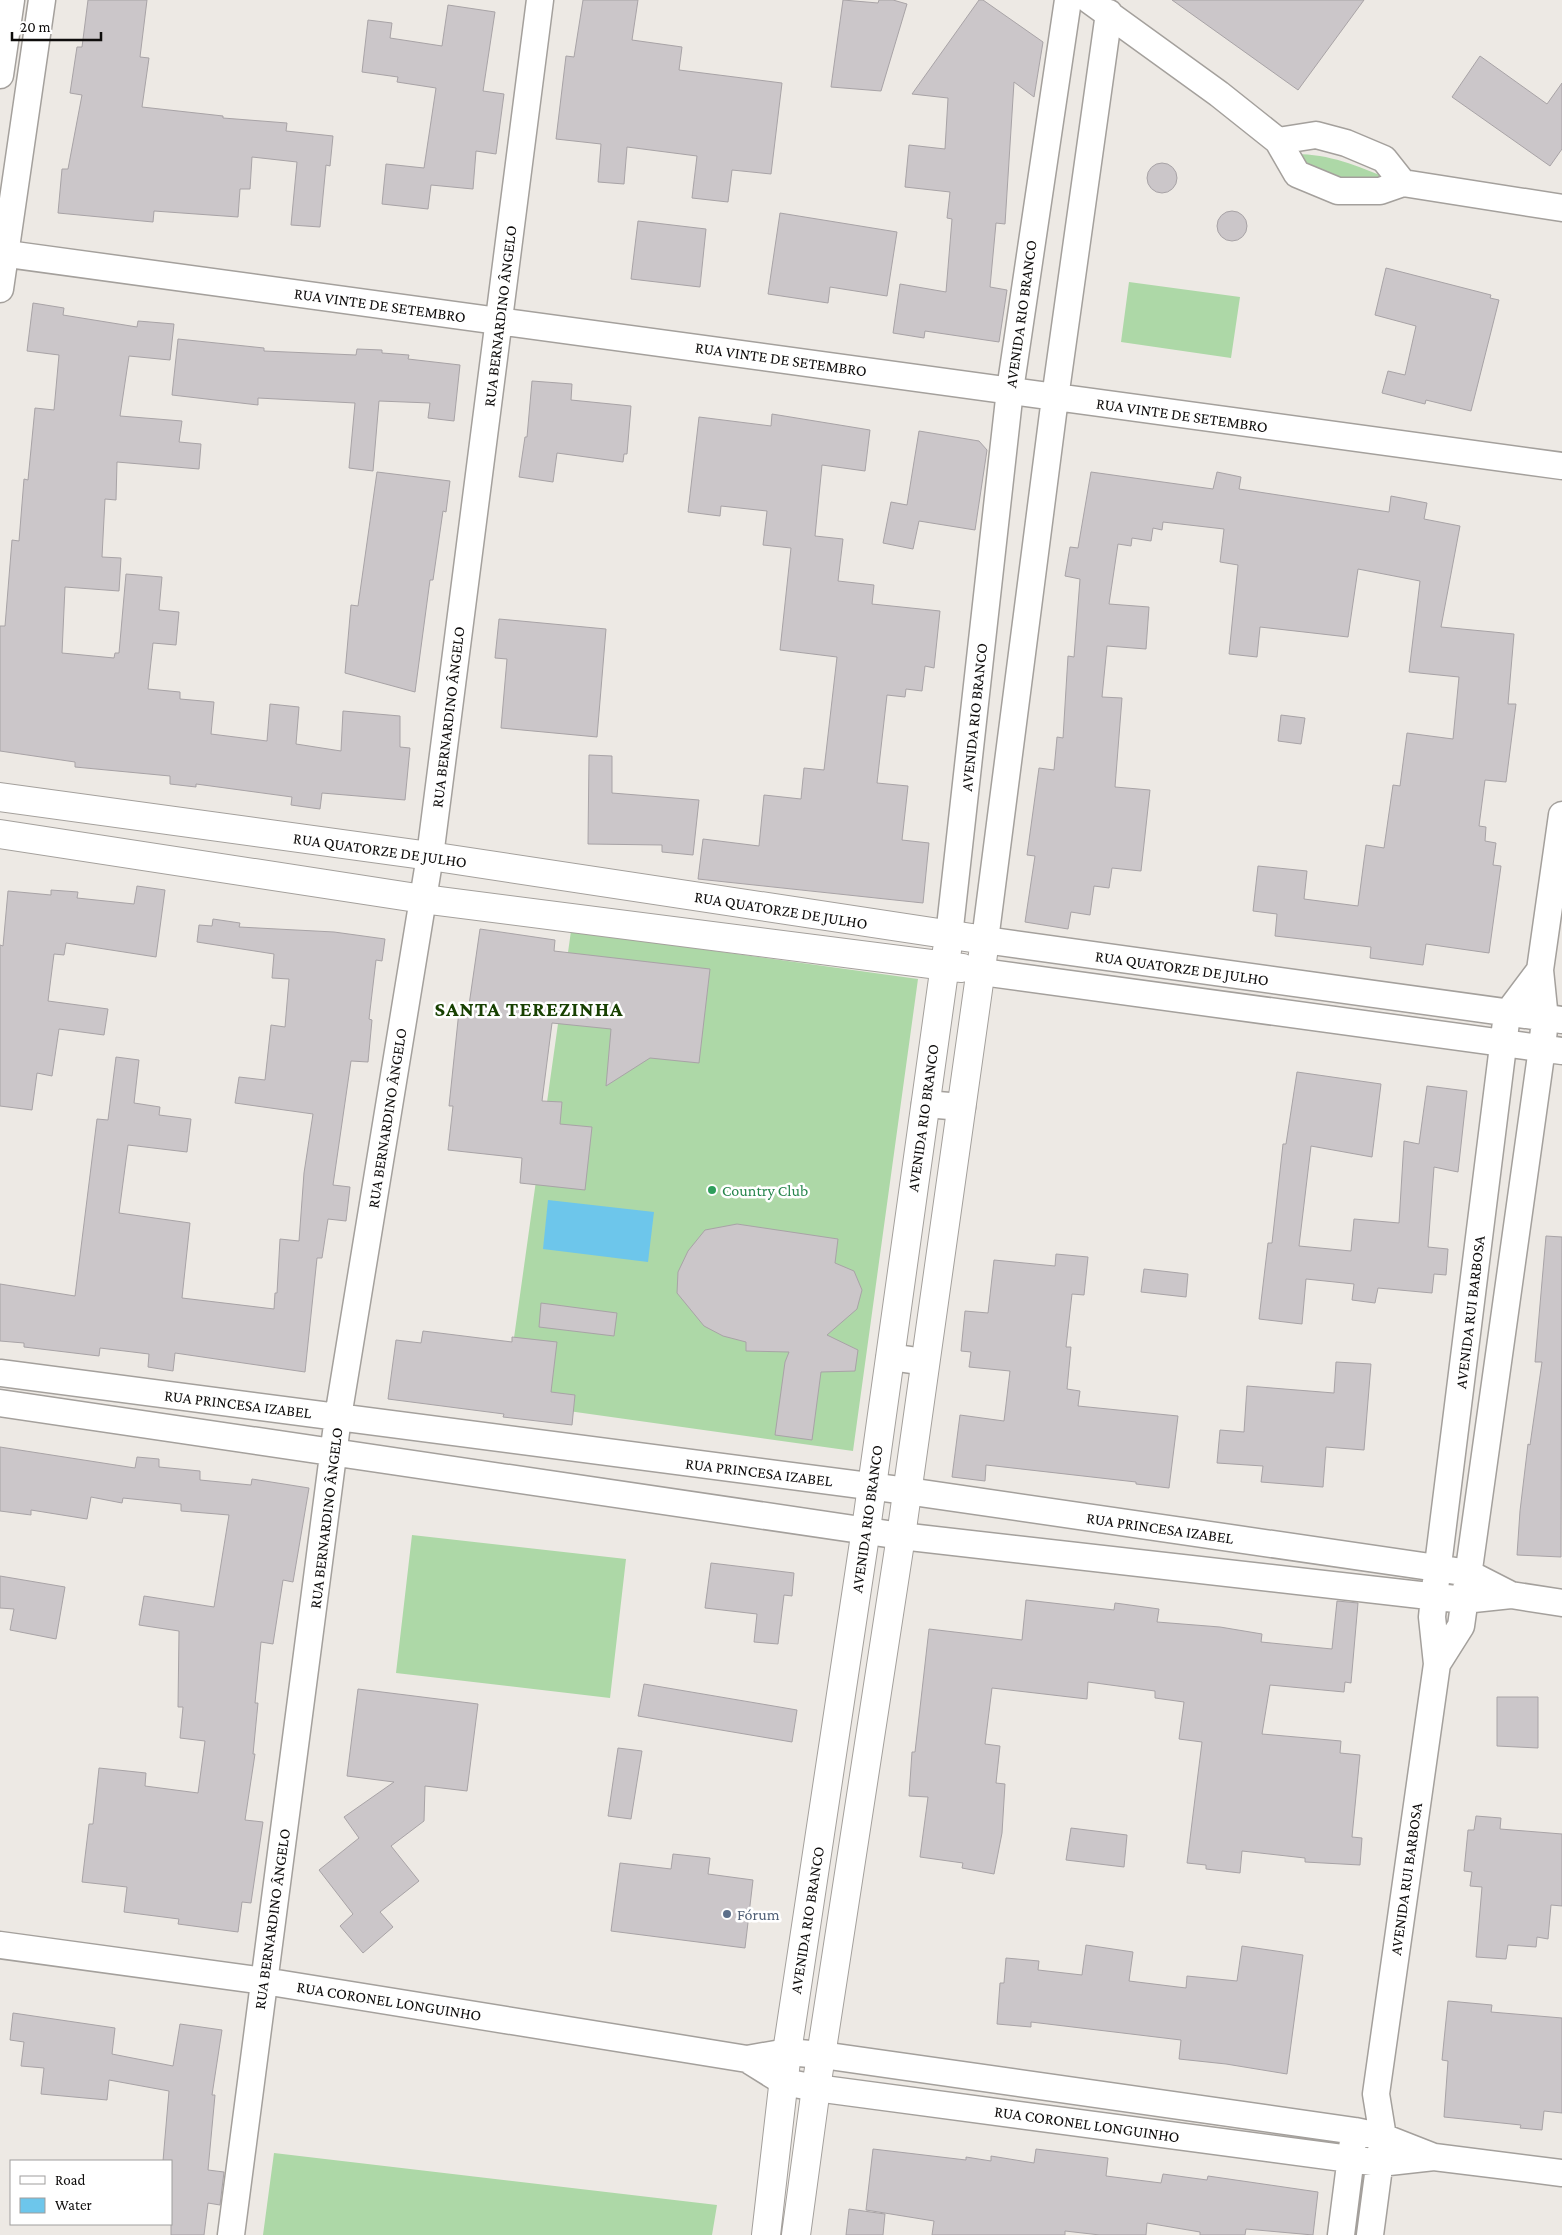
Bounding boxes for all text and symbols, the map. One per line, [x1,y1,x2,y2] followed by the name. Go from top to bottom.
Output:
[12,10,101,42] scale bar
[20,19,51,35] text: 20 m
[480,224,520,408] street label: RUA BERNARDINO ÂNGELO
[1002,239,1040,389] street label: AVENIDA RIO BRANCO
[293,285,467,325] street label: RUA VINTE DE SETEMBRO
[694,339,868,379] street label: RUA VINTE DE SETEMBRO
[1095,395,1269,435] street label: RUA VINTE DE SETEMBRO
[428,625,468,809] street label: RUA BERNARDINO ÂNGELO
[958,642,990,792] street label: AVENIDA RIO BRANCO
[292,829,468,872] street label: RUA QUATORZE DE JULHO
[693,888,869,933] street label: RUA QUATORZE DE JULHO
[1094,947,1270,990] street label: RUA QUATORZE DE JULHO
[434,997,624,1021] district label: SANTA TEREZINHA
[364,1027,410,1209] street label: RUA BERNARDINO ÂNGELO
[904,1043,942,1193] street label: AVENIDA RIO BRANCO
[722,1182,808,1200] place label: Country Club
[706,1184,718,1196] marker: Country Club
[1452,1234,1488,1390] street label: AVENIDA RUI BARBOSA
[163,1387,313,1421] street label: RUA PRINCESA IZABEL
[306,1426,346,1610] street label: RUA BERNARDINO ÂNGELO
[848,1444,886,1594] street label: AVENIDA RIO BRANCO
[684,1455,834,1489] street label: RUA PRINCESA IZABEL
[1085,1509,1235,1547] street label: RUA PRINCESA IZABEL
[1387,1801,1425,1957] street label: AVENIDA RUI BARBOSA
[251,1828,293,2010] street label: RUA BERNARDINO ÂNGELO
[787,1845,827,1995] street label: AVENIDA RIO BRANCO
[737,1906,780,1923] place label: Fórum
[721,1908,733,1920] marker: Fórum
[295,1978,483,2024] street label: RUA CORONEL LONGUINHO
[993,2103,1181,2145] street label: RUA CORONEL LONGUINHO
[10,2160,172,2225] legend
[55,2172,86,2188] text: Road
[55,2197,92,2213] text: Water

